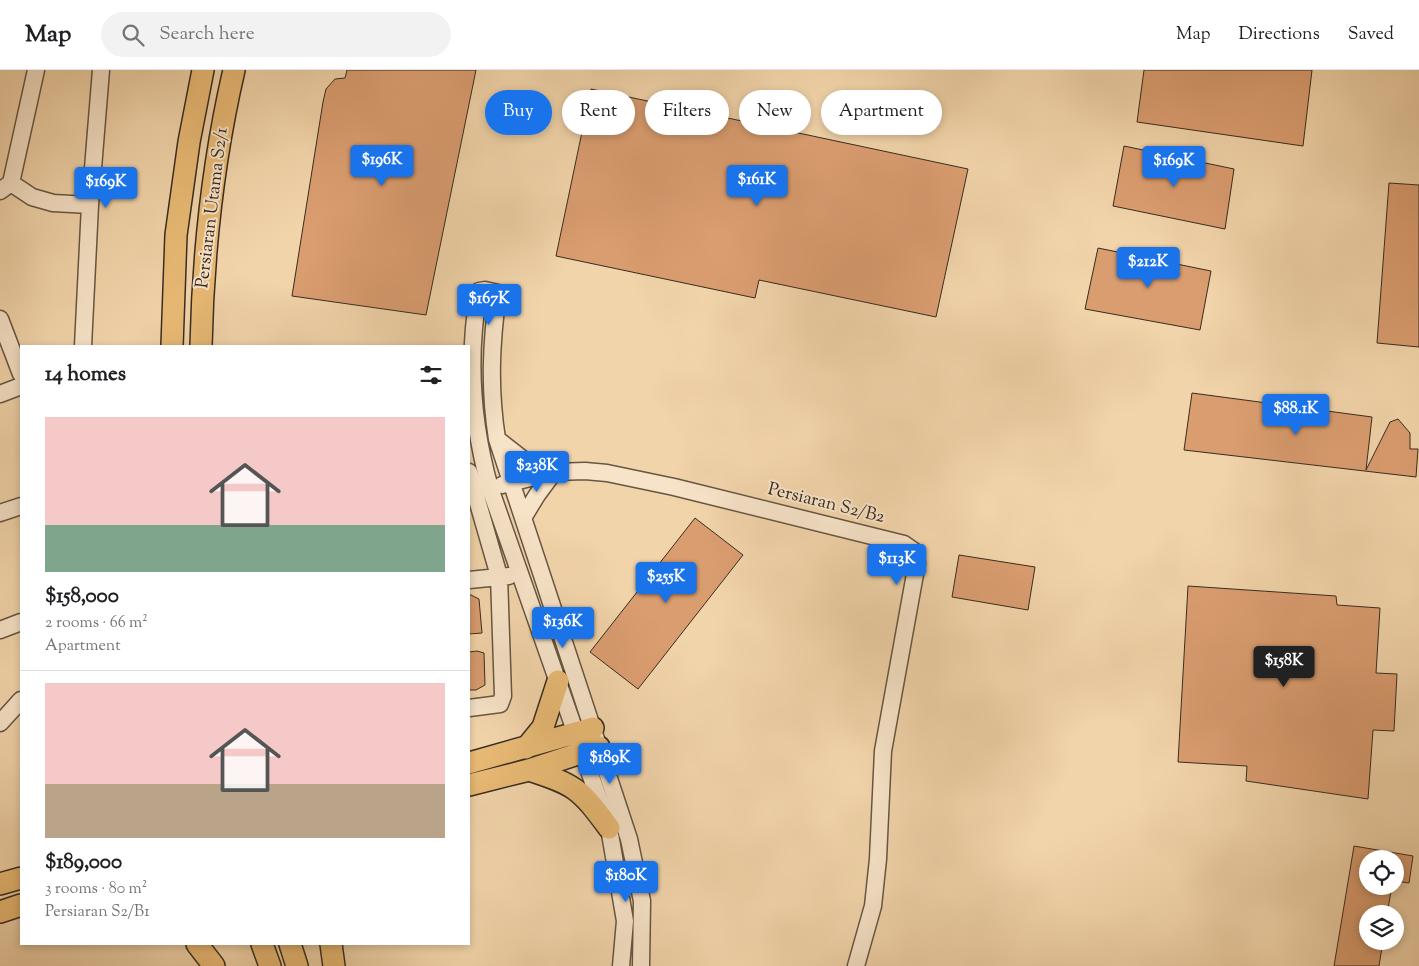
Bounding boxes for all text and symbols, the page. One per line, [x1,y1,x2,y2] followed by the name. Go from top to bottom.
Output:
[101,12,451,57] search box
[25,18,71,52] text: Map
[119,21,147,49] icon: search
[159,21,255,48] text: Search here
[1176,22,1211,48] text: Map
[1239,22,1320,48] text: Directions
[1348,22,1394,48] text: Saved
[485,90,552,135] chip: Buy
[562,90,635,135] chip: Rent
[645,90,729,135] chip: Filters
[739,90,811,135] chip: New
[821,90,942,135] chip: Apartment
[190,126,236,290] street label: Persiaran Utama S2/1
[347,144,417,187] pin: $196K
[1139,146,1209,188] pin: $169K
[361,149,403,172] text: $196K
[1153,150,1195,173] text: $169K
[722,164,792,207] pin: $161K
[71,166,141,209] pin: $169K
[738,169,776,192] text: $161K
[85,171,127,194] text: $169K
[1113,246,1183,289] pin: $212K
[1128,251,1168,274] text: $212K
[454,284,524,326] pin: $167K
[468,288,510,311] text: $167K
[45,360,126,390] text: 14 homes
[417,361,445,389] icon: filters
[1255,394,1337,436] pin: $88.1K
[1273,398,1319,421] text: $88.1K
[200,450,290,540] icon: home
[502,450,572,493] pin: $238K
[516,455,558,478] text: $238K
[765,477,888,531] street label: Persiaran S2/B2
[862,544,932,586] pin: $113K
[878,548,916,571] text: $113K
[631,562,701,604] pin: $255K
[647,566,685,589] text: $255K
[45,582,119,612] text: $158,000
[528,606,598,649] pin: $136K
[543,611,583,634] text: $136K
[45,612,148,635] text: 2 rooms · 66 m²
[45,635,121,658] text: Apartment
[1249,646,1319,688] pin: $158K
[1264,650,1304,673] text: $158K
[200,715,290,805] icon: home
[575,742,645,785] pin: $189K
[589,747,631,770] text: $189K
[45,848,122,878] text: $189,000
[1359,850,1404,950] map controls
[1359,850,1404,895] button: locate
[591,860,661,903] pin: $180K
[605,865,647,888] text: $180K
[45,878,147,901] text: 3 rooms · 80 m²
[45,901,150,924] text: Persiaran S2/B1
[1359,905,1404,950] button: layers

